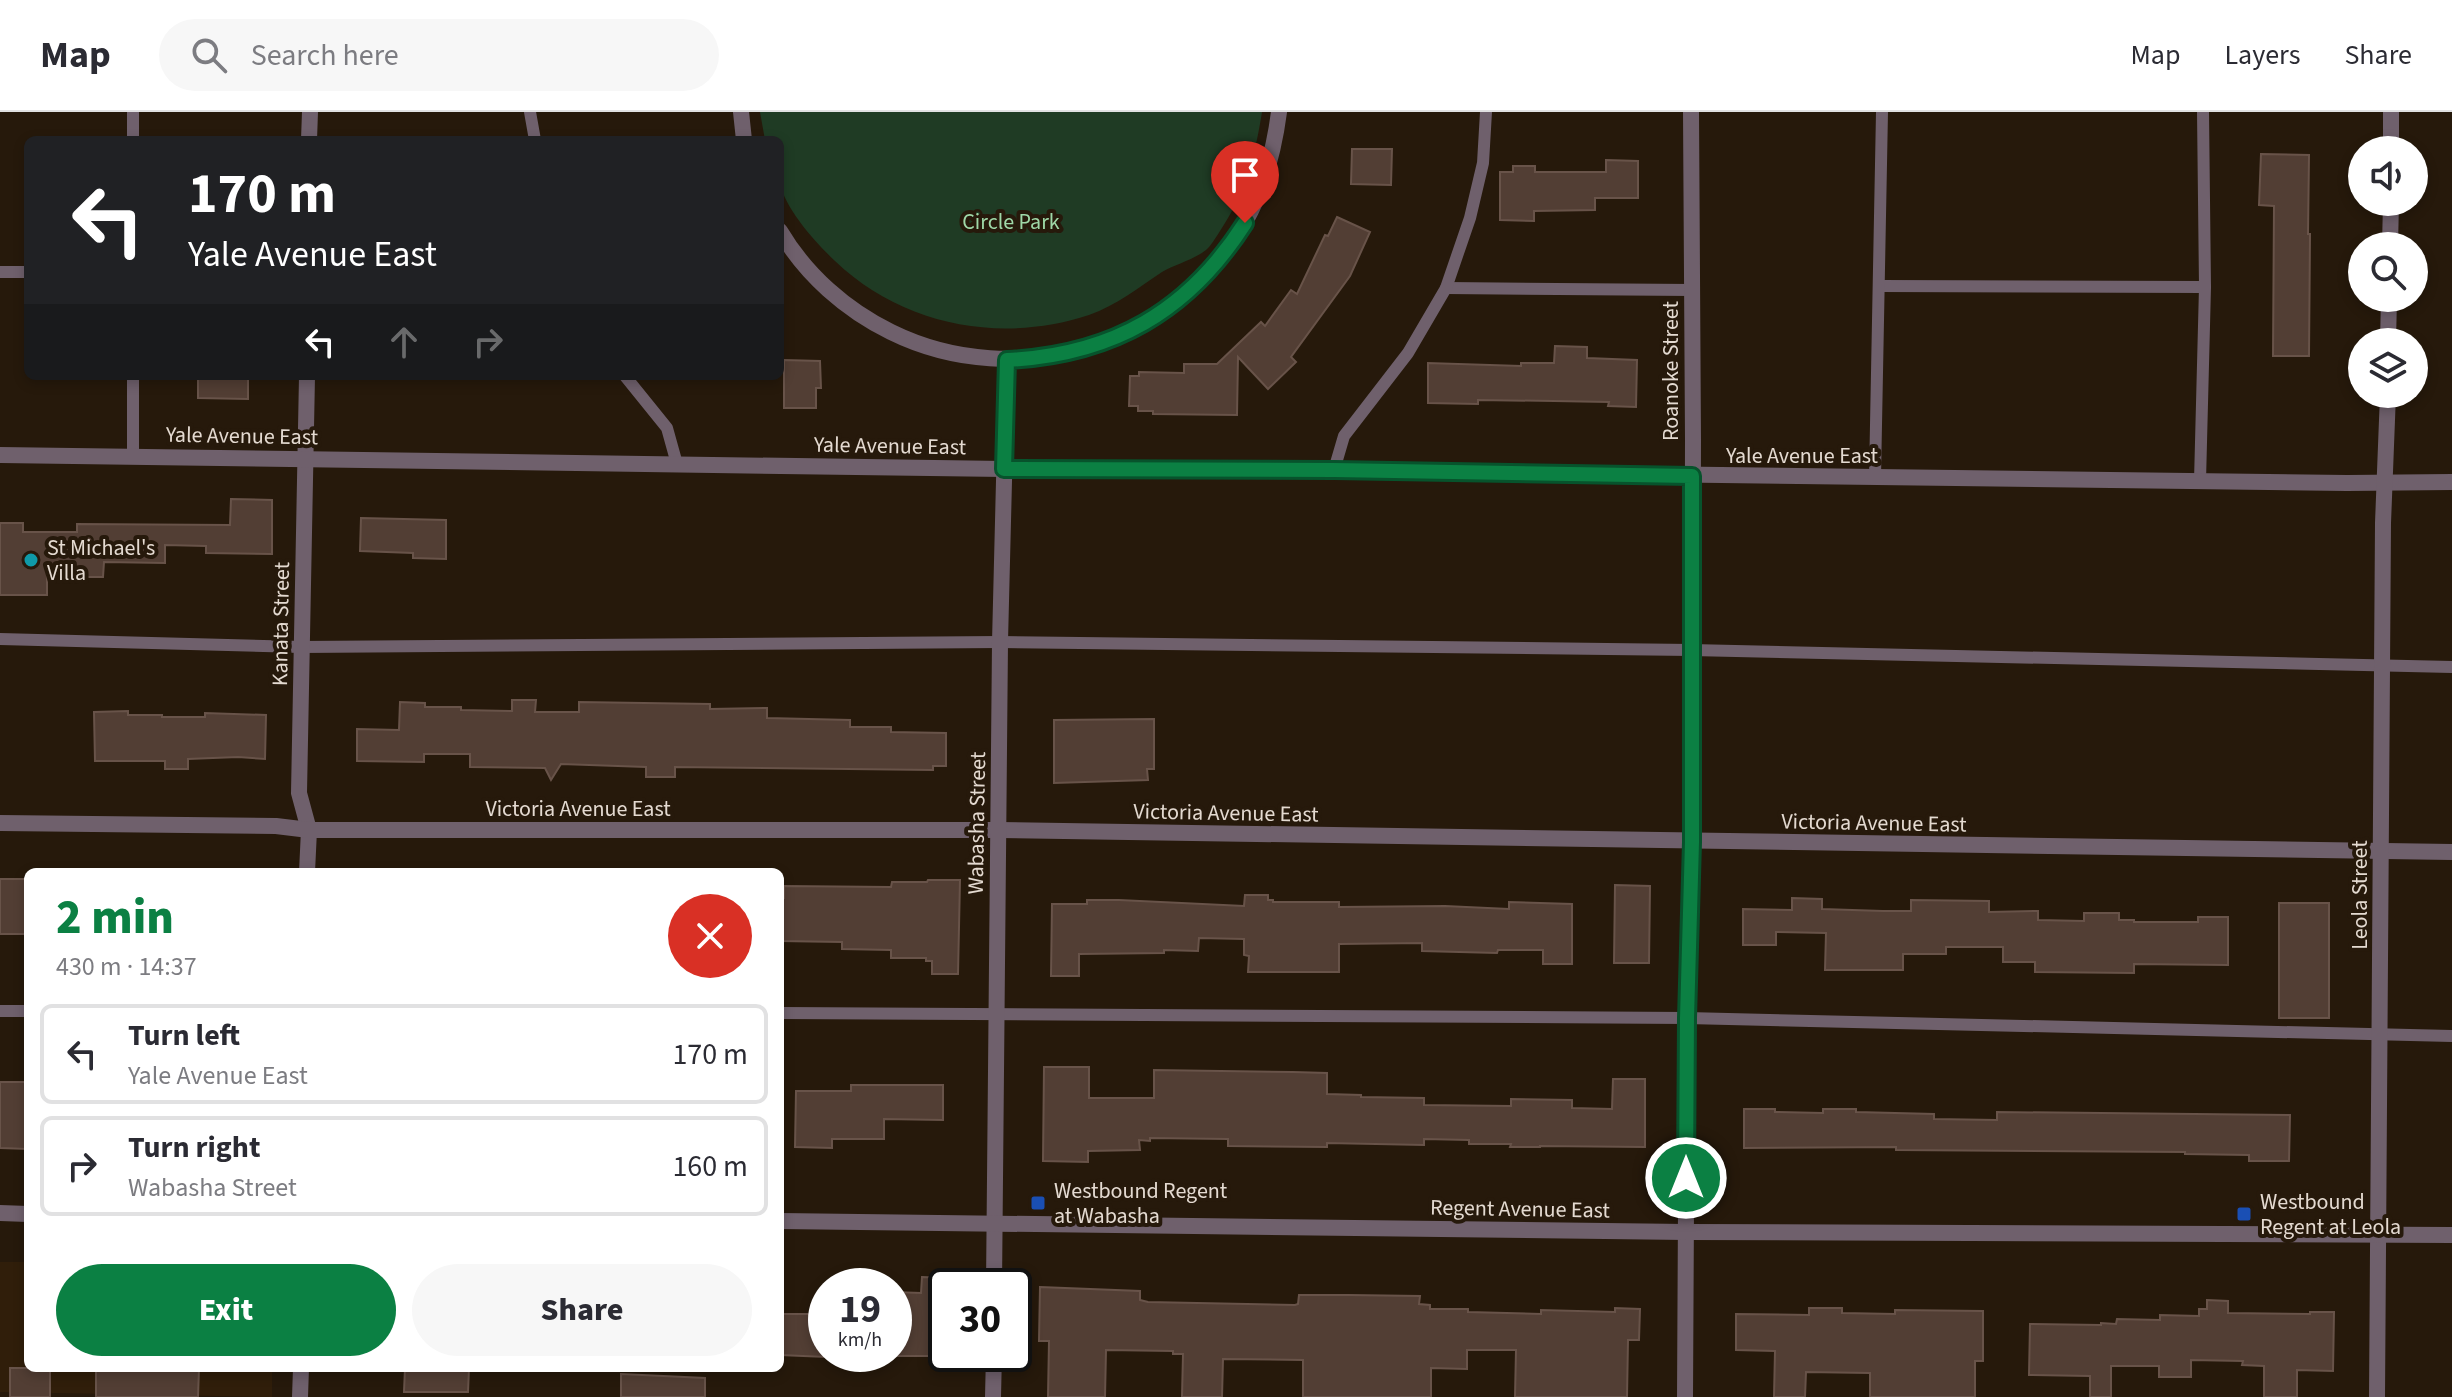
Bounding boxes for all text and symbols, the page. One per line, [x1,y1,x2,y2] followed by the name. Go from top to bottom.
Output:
[159,19,719,91] search box
[40,28,111,82] text: Map
[187,33,231,77] icon: search
[251,34,399,77] text: Search here
[2130,35,2180,75] text: Map
[2224,35,2300,75] text: Layers
[2344,35,2412,75] text: Share
[2348,136,2428,408] map controls
[2348,136,2428,216] button: sound
[1211,141,1279,223] pin
[1223,153,1267,197] icon: arrive
[188,155,336,234] text: 170 m
[56,168,160,272] icon: left
[962,206,1060,238] park label: Circle Park
[188,229,437,280] text: Yale Avenue East
[2348,232,2428,312] button: search
[1655,300,1687,441] street label: Roanoke Street
[298,320,342,364] icon: left
[382,320,426,364] icon: ahead
[466,320,510,364] icon: right
[2348,328,2428,408] button: layers
[165,419,319,453] street label: Yale Avenue East
[813,429,967,463] street label: Yale Avenue East
[1725,440,1879,472] street label: Yale Avenue East
[47,532,155,589] place label: St Michael's Villa
[22,551,40,569] marker: St Michael's Villa
[264,561,298,686] street label: Kanata Street
[960,751,994,895] street label: Wabasha Street
[485,793,671,825] street label: Victoria Avenue East
[1133,795,1319,831] street label: Victoria Avenue East
[1781,805,1967,841] street label: Victoria Avenue East
[2344,840,2376,950] street label: Leola Street
[56,884,174,952] text: 2 min
[668,894,752,978] button: close
[56,948,197,985] text: 430 m · 14:37
[128,1014,240,1057] text: Turn left
[60,1032,104,1076] icon: left
[672,1033,748,1076] text: 170 m
[128,1057,308,1094] text: Yale Avenue East
[128,1126,260,1169] text: Turn right
[1644,1136,1728,1220] position arrow
[60,1144,104,1188] icon: right
[672,1145,748,1188] text: 160 m
[128,1169,297,1206] text: Wabasha Street
[1054,1175,1228,1232] place label: Westbound Regent at Wabasha
[2260,1186,2401,1243] place label: Westbound Regent at Leola
[1430,1191,1611,1227] street label: Regent Avenue East
[1029,1194,1047,1212] marker: Westbound Regent at Wabasha
[2235,1205,2253,1223] marker: Westbound Regent at Leola
[56,1264,396,1356] button: Exit
[412,1264,752,1356] button: Share
[928,1268,1032,1372] speed limit sign: 30
[839,1281,881,1338] text: 19
[838,1326,882,1354] text: km/h

